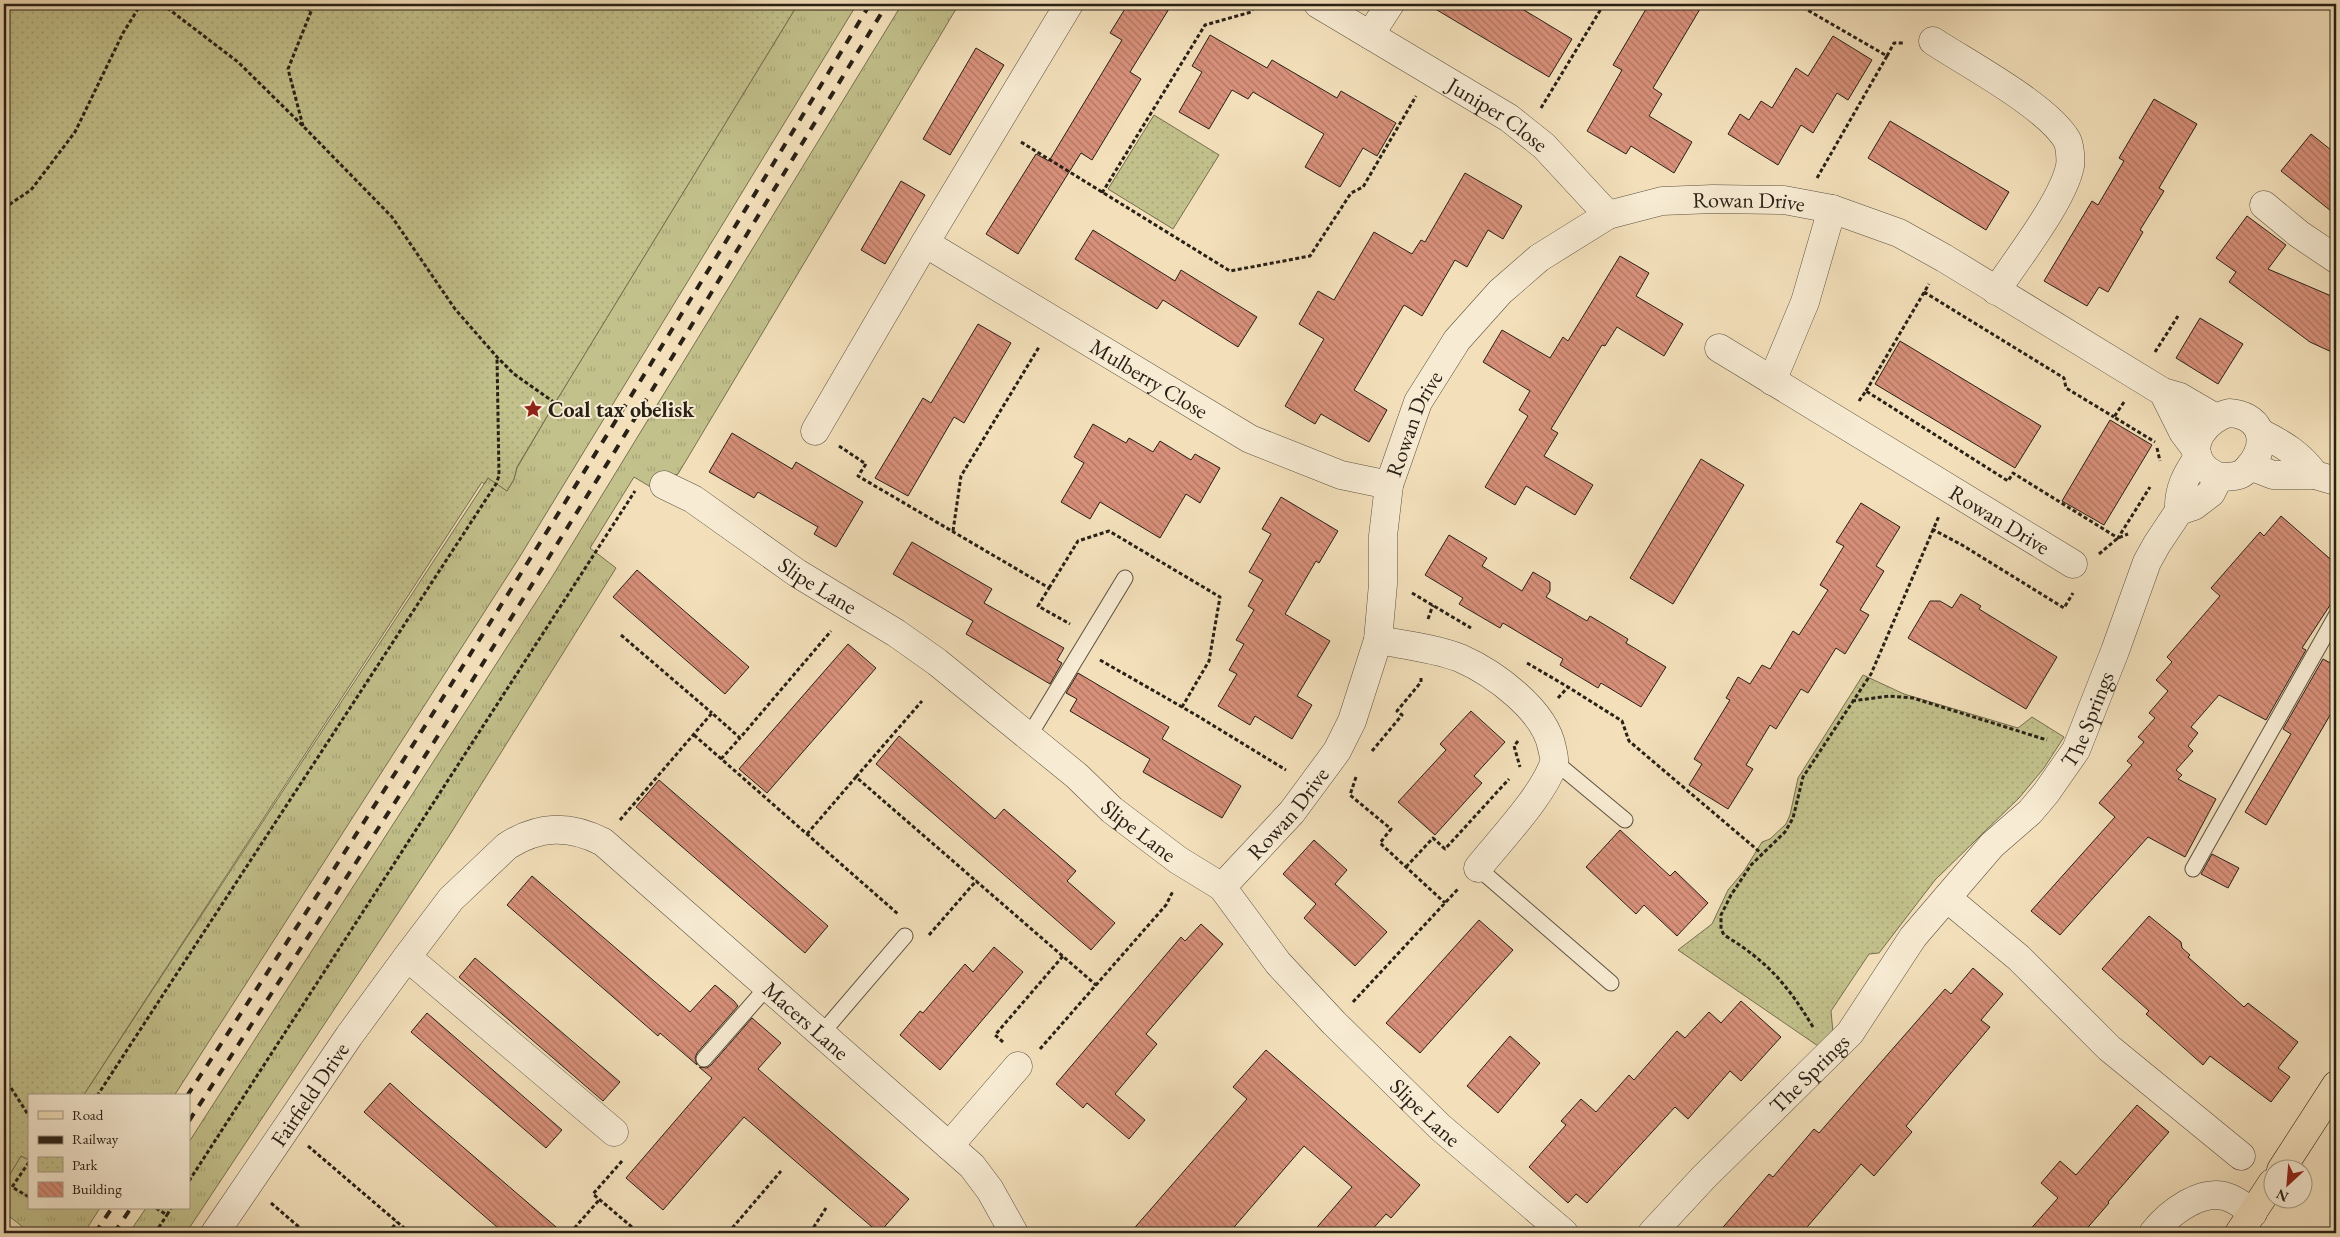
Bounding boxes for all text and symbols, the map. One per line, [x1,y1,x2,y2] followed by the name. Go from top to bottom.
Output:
[1440,69,1554,158] street label: Juniper Close
[1692,184,1808,218] street label: Rowan Drive
[1085,332,1214,425] street label: Mulberry Close
[1379,364,1449,480] street label: Rowan Drive
[548,395,695,424] place label: Coal tax obelisk
[522,398,544,420] place icon: Coal tax obelisk
[1944,478,2056,561] street label: Rowan Drive
[773,550,863,621] street label: Slipe Lane
[2054,667,2120,773] street label: The Springs
[1240,761,1335,866] street label: Rowan Drive
[1095,793,1183,869] street label: Slipe Lane
[757,975,856,1067] street label: Macers Lane
[1763,1027,1855,1119] street label: The Springs
[264,1036,355,1152] street label: Fairfield Drive
[1384,1072,1467,1153] street label: Slipe Lane
[28,1094,190,1210] legend
[72,1105,104,1124] text: Road
[72,1129,119,1148] text: Railway
[72,1155,99,1174] text: Park
[2262,1160,2312,1210] north arrow
[72,1179,122,1198] text: Building
[2273,1185,2291,1206] text: N

